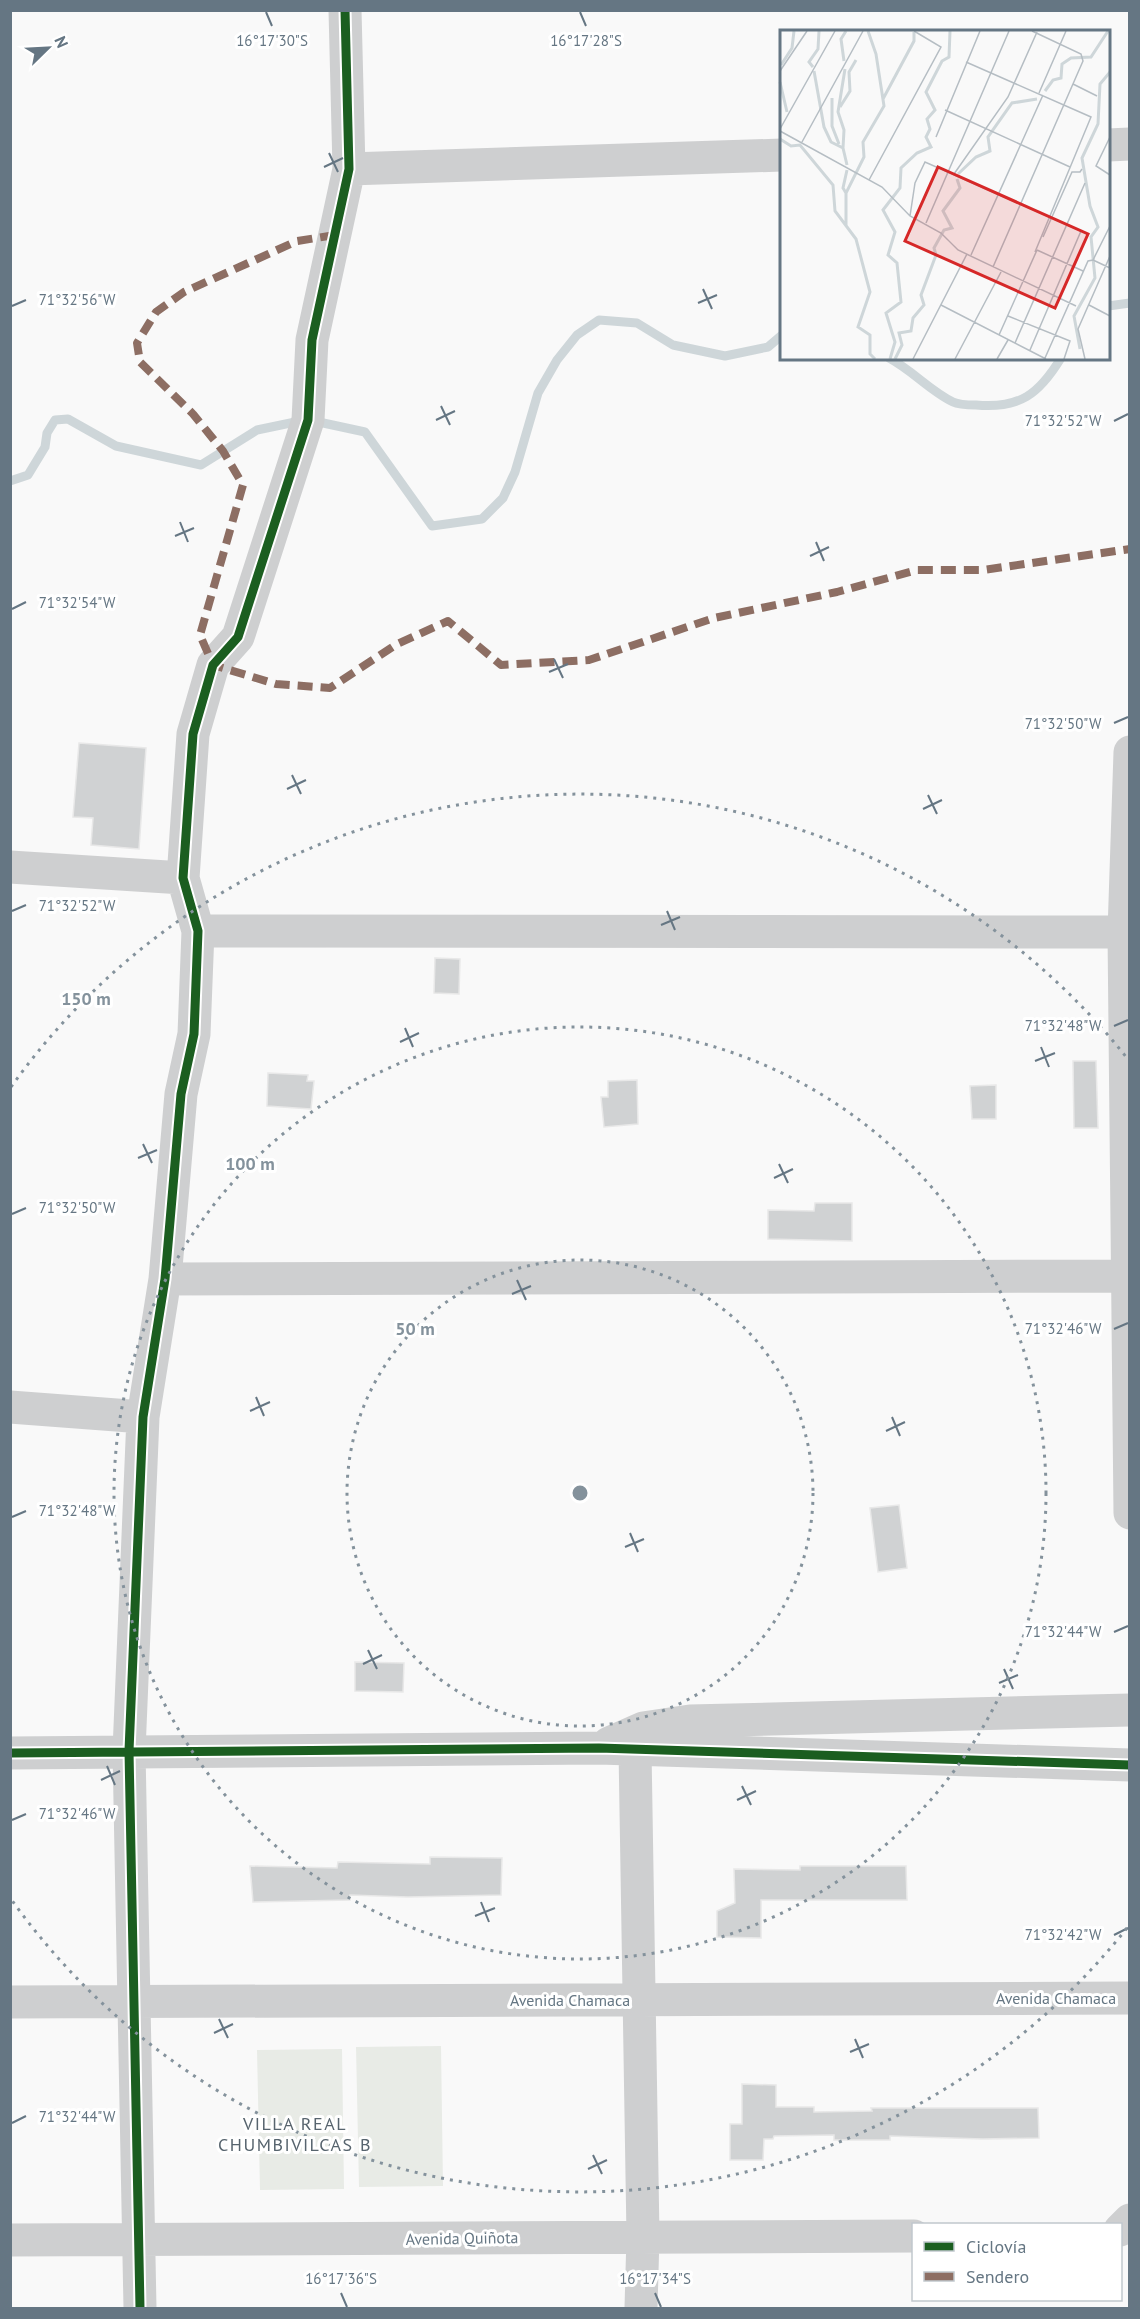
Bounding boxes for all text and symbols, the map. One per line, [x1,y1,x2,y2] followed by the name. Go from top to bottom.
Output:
[18,18,78,78] north arrow
[780,30,1110,360] inset map
[236,31,308,50] text: 16°17'30"S
[550,31,622,50] text: 16°17'28"S
[50,33,73,51] text: N
[39,290,116,309] text: 71°32'56"W
[1025,411,1102,430] text: 71°32'52"W
[39,593,116,612] text: 71°32'54"W
[1025,714,1102,733] text: 71°32'50"W
[39,896,116,915] text: 71°32'52"W
[61,987,111,1010] text: 150 m
[1025,1016,1102,1035] text: 71°32'48"W
[225,1152,275,1175] text: 100 m
[39,1198,116,1217] text: 71°32'50"W
[395,1317,435,1340] text: 50 m
[1025,1319,1102,1338] text: 71°32'46"W
[570,1483,590,1503] centre of rings
[39,1501,116,1520] text: 71°32'48"W
[1025,1622,1102,1641] text: 71°32'44"W
[39,1804,116,1823] text: 71°32'46"W
[1025,1925,1102,1944] text: 71°32'42"W
[996,1988,1116,2008] street label: Avenida Chamaca
[510,1990,630,2010] street label: Avenida Chamaca
[39,2107,116,2126] text: 71°32'44"W
[218,2112,372,2156] district label: VILLA REAL CHUMBIVILCAS B
[912,2223,1122,2301] legend
[405,2227,519,2249] street label: Avenida Quiñota
[966,2235,1026,2258] text: Ciclovía
[966,2265,1029,2288] text: Sendero
[305,2269,377,2288] text: 16°17'36"S
[619,2269,691,2288] text: 16°17'34"S

